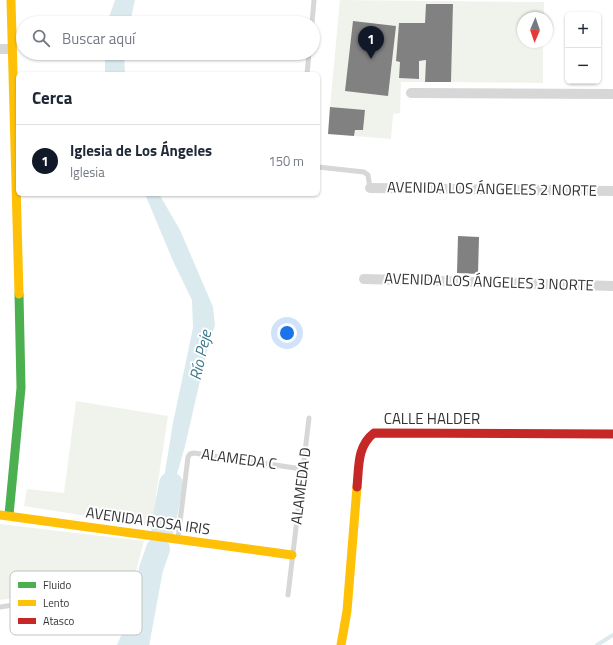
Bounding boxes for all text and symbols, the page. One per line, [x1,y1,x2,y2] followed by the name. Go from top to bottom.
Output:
[517,12,553,48] north arrow
[565,12,601,84] map controls
[565,12,601,48] button: +
[16,16,320,60] search box
[358,26,384,59] pin: 1
[30,27,52,49] icon: search
[62,27,135,50] text: Buscar aquí
[565,48,601,84] button: −
[32,85,72,111] text: Cerca
[70,139,212,162] text: Iglesia de Los Ángeles
[41,151,49,171] text: 1
[268,151,304,171] text: 150 m
[70,162,105,182] text: Iglesia
[387,175,597,202] street label: AVENIDA LOS ÁNGELES 2 NORTE
[384,266,594,297] street label: AVENIDA LOS ÁNGELES 3 NORTE
[277,323,297,343] your location
[183,326,218,382] water label: Río Peje
[384,407,480,430] street label: CALLE HALDER
[200,442,278,475] street label: ALAMEDA C
[284,446,317,526] street label: ALAMEDA D
[84,500,212,541] street label: AVENIDA ROSA IRIS
[10,571,142,635] legend
[43,577,71,593] text: Fluido
[43,595,70,611] text: Lento
[43,613,75,629] text: Atasco

